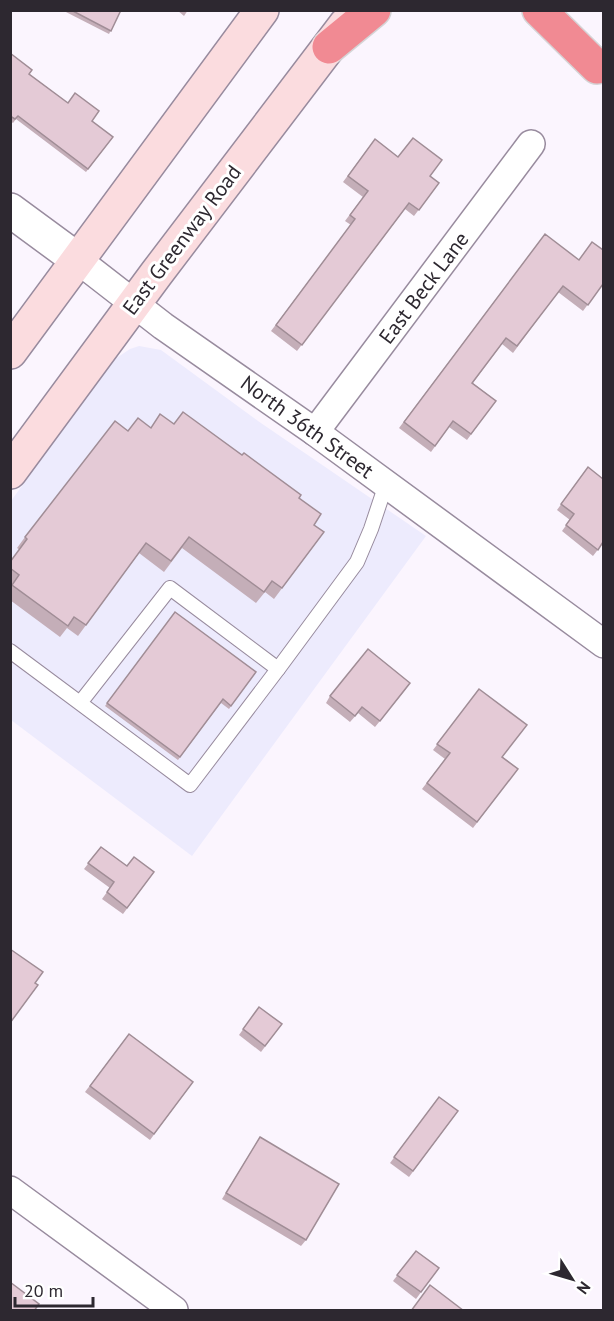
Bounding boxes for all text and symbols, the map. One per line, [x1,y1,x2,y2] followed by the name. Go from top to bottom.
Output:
[116,159,247,320] street label: East Greenway Road
[373,226,475,349] street label: East Beck Lane
[235,369,379,484] street label: North 36th Street
[542,1249,602,1309] north arrow
[15,1270,93,1308] scale bar
[573,1278,595,1298] text: N
[24,1279,63,1302] text: 20 m

